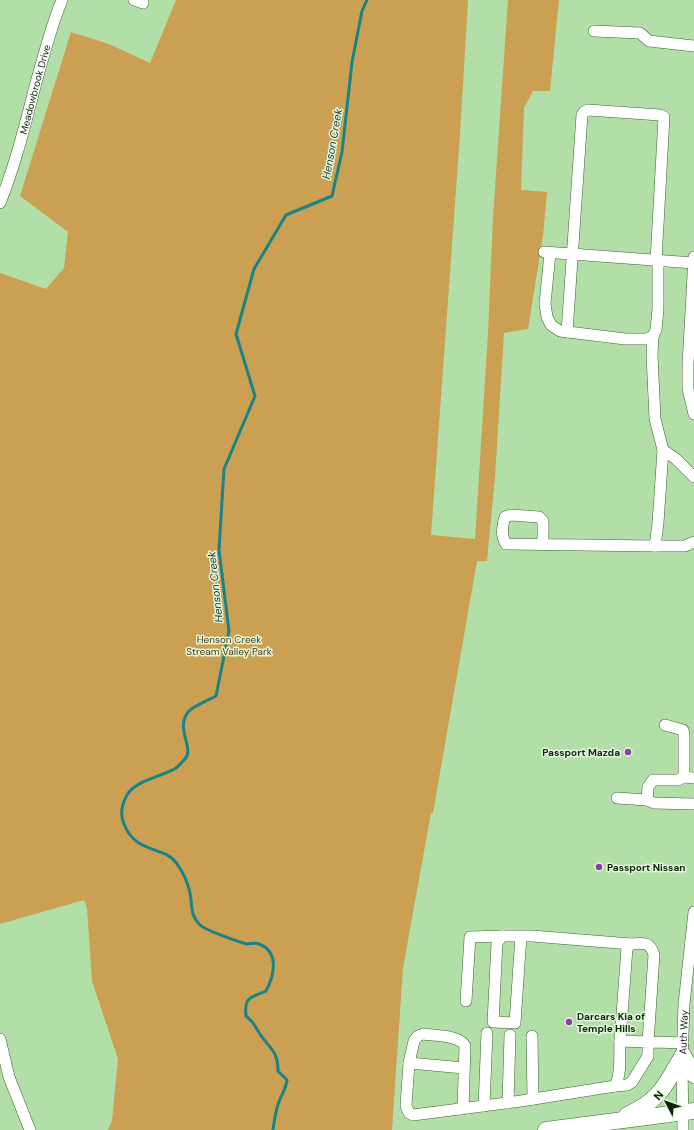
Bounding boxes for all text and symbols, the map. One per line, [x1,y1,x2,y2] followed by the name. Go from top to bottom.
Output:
[16,43,53,136] street label: Meadowbrook Drive
[319,107,345,180] water label: Henson Creek
[204,550,226,623] water label: Henson Creek
[186,633,272,658] park label: Henson Creek Stream Valley Park
[542,746,620,759] place label: Passport Mazda
[623,747,633,757] marker: Passport Mazda
[607,861,685,874] place label: Passport Nissan
[594,862,604,872] marker: Passport Nissan
[676,1009,690,1055] street label: Auth Way
[577,1010,645,1035] place label: Darcars Kia of Temple Hills
[564,1017,574,1027] marker: Darcars Kia of Temple Hills
[646,1082,686,1122] north arrow
[651,1088,666,1103] text: N

